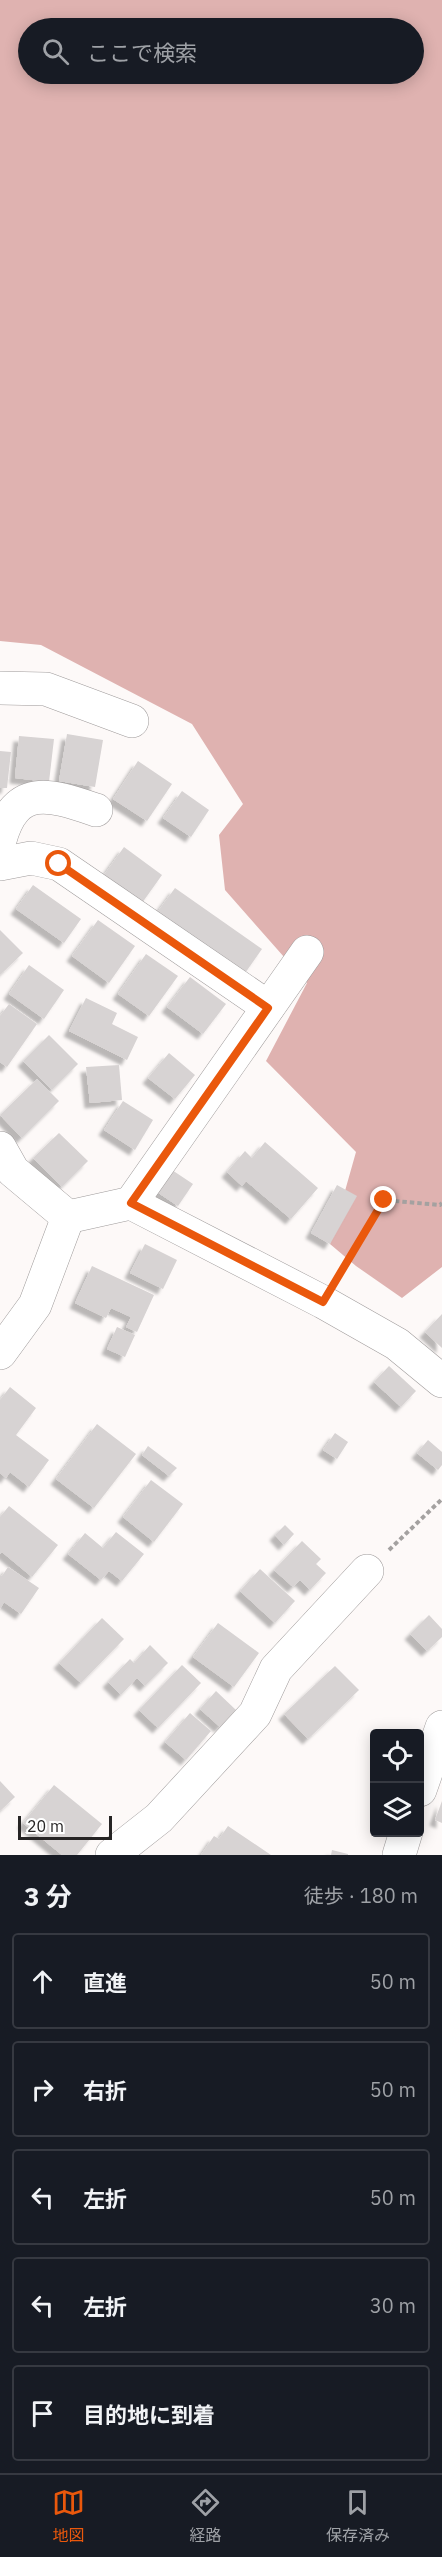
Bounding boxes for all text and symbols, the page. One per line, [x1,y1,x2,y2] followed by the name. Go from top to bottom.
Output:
[18,18,424,84] search box
[39,35,72,68] icon: search
[87,38,197,67] text: ここで検索
[45,850,71,876] route start
[370,1186,396,1212] route end
[370,1729,424,1837] map controls
[370,1729,424,1783] button: locate
[370,1783,424,1837] button: layers
[18,1813,112,1840] scale bar
[27,1816,64,1836] text: 20 m
[24,1879,72,1913] text: 3 分
[304,1882,418,1909] text: 徒歩 · 180 m
[26,1965,59,1998] icon: ahead
[83,1968,127,1997] text: 直進
[370,1968,416,1995] text: 50 m
[26,2073,59,2106] icon: right
[83,2076,127,2105] text: 右折
[370,2076,416,2103] text: 50 m
[26,2181,59,2214] icon: left
[83,2184,127,2213] text: 左折
[370,2184,416,2211] text: 50 m
[26,2289,59,2322] icon: left
[83,2292,127,2321] text: 左折
[370,2292,416,2319] text: 30 m
[26,2397,59,2430] icon: arrive
[83,2400,215,2429] text: 目的地に到着
[52,2486,85,2546] tab: 地図
[189,2486,222,2546] tab: 経路
[326,2486,390,2546] tab: 保存済み

